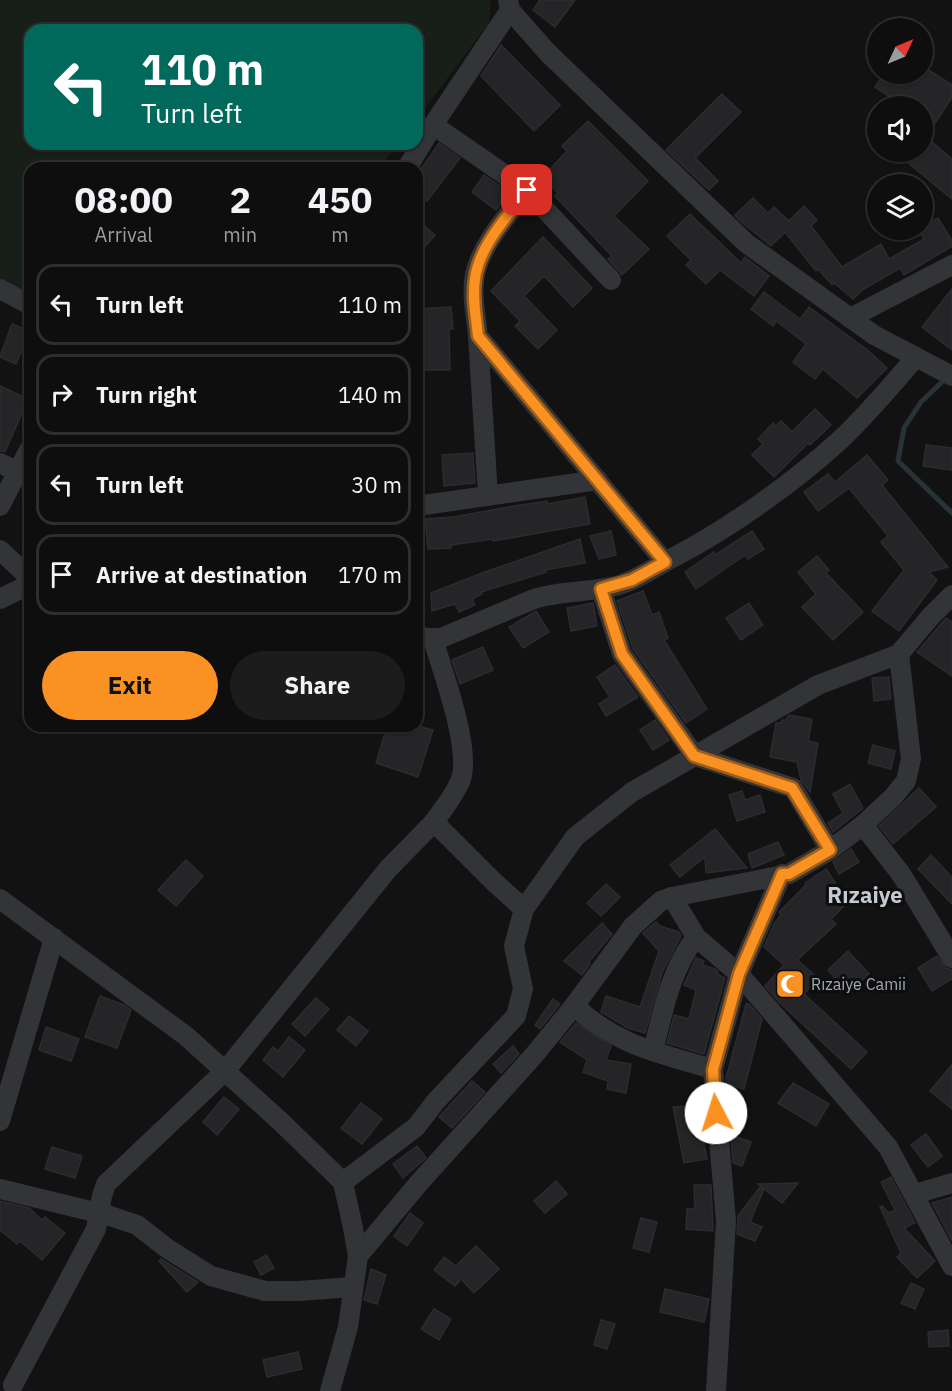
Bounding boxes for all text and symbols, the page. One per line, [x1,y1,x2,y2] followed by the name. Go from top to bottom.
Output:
[867,18,933,84] north arrow
[867,18,933,240] map controls
[141,42,264,97] text: 110 m
[42,48,120,126] icon: left
[141,95,242,130] text: Turn left
[867,96,933,162] button: sound
[501,164,552,215] pin
[510,173,543,206] icon: arrive
[867,174,933,240] button: layers
[75,176,173,223] text: 08:00
[229,176,251,223] text: 2
[308,176,372,223] text: 450
[95,221,153,248] text: Arrival
[223,221,257,248] text: min
[331,221,349,248] text: m
[45,288,78,321] icon: left
[96,290,184,319] text: Turn left
[338,290,402,319] text: 110 m
[45,378,78,411] icon: right
[96,380,197,409] text: Turn right
[338,380,402,409] text: 140 m
[45,468,78,501] icon: left
[96,470,184,499] text: Turn left
[351,470,402,499] text: 30 m
[45,558,78,591] icon: arrive
[96,560,307,589] text: Arrive at destination
[338,560,402,589] text: 170 m
[42,651,218,720] button: Exit
[230,651,405,720] button: Share
[827,880,903,909] district label: Rızaiye
[774,968,806,1000] mosque icon: Rızaiye Camii
[811,974,906,994] place label: Rızaiye Camii
[684,1081,748,1145] position arrow

